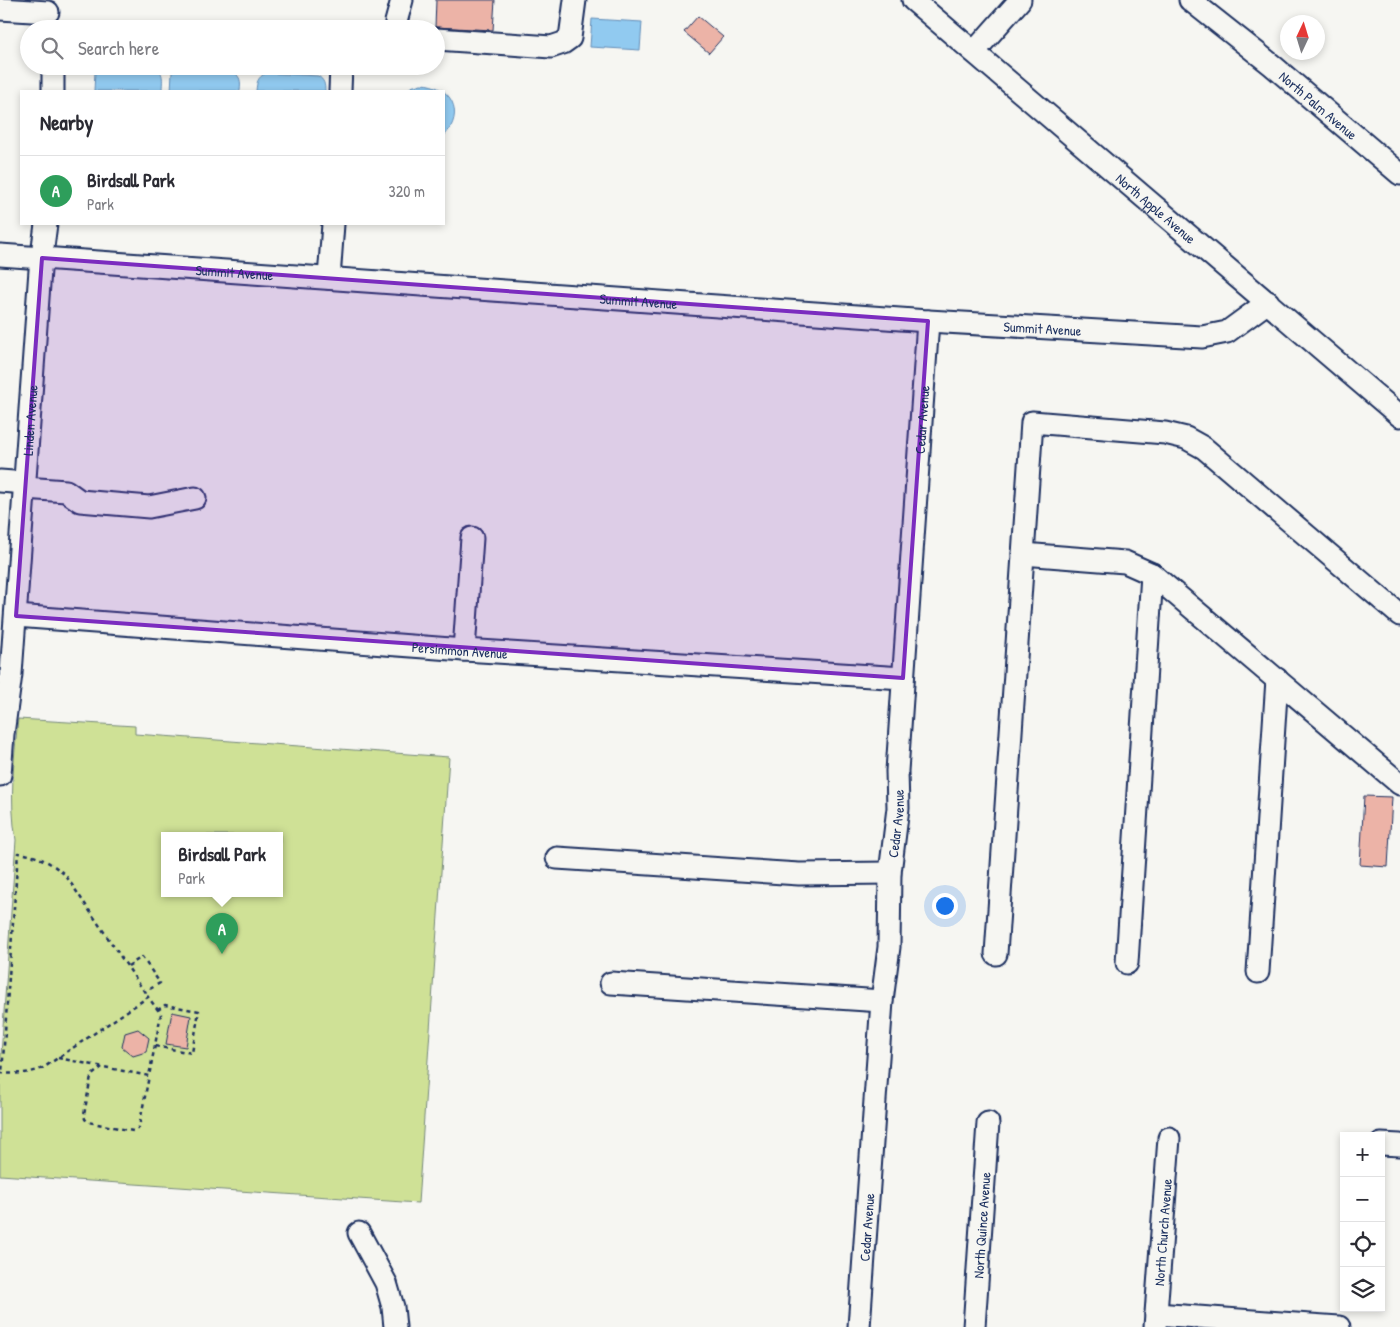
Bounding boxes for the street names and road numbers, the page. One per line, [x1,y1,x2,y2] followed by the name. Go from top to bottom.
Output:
[1276,66,1362,144] street label: North Palm Avenue
[1112,168,1201,248] street label: North Apple Avenue
[195,259,274,284] street label: Summit Avenue
[599,288,678,313] street label: Summit Avenue
[1003,316,1082,339] street label: Summit Avenue
[17,384,41,456] street label: Linden Avenue
[909,384,933,454] street label: Cedar Avenue
[411,637,509,662] street label: Persimmon Avenue
[882,789,908,859] street label: Cedar Avenue
[968,1171,994,1279] street label: North Quince Avenue
[1149,1178,1175,1286] street label: North Church Avenue
[854,1192,878,1262] street label: Cedar Avenue

